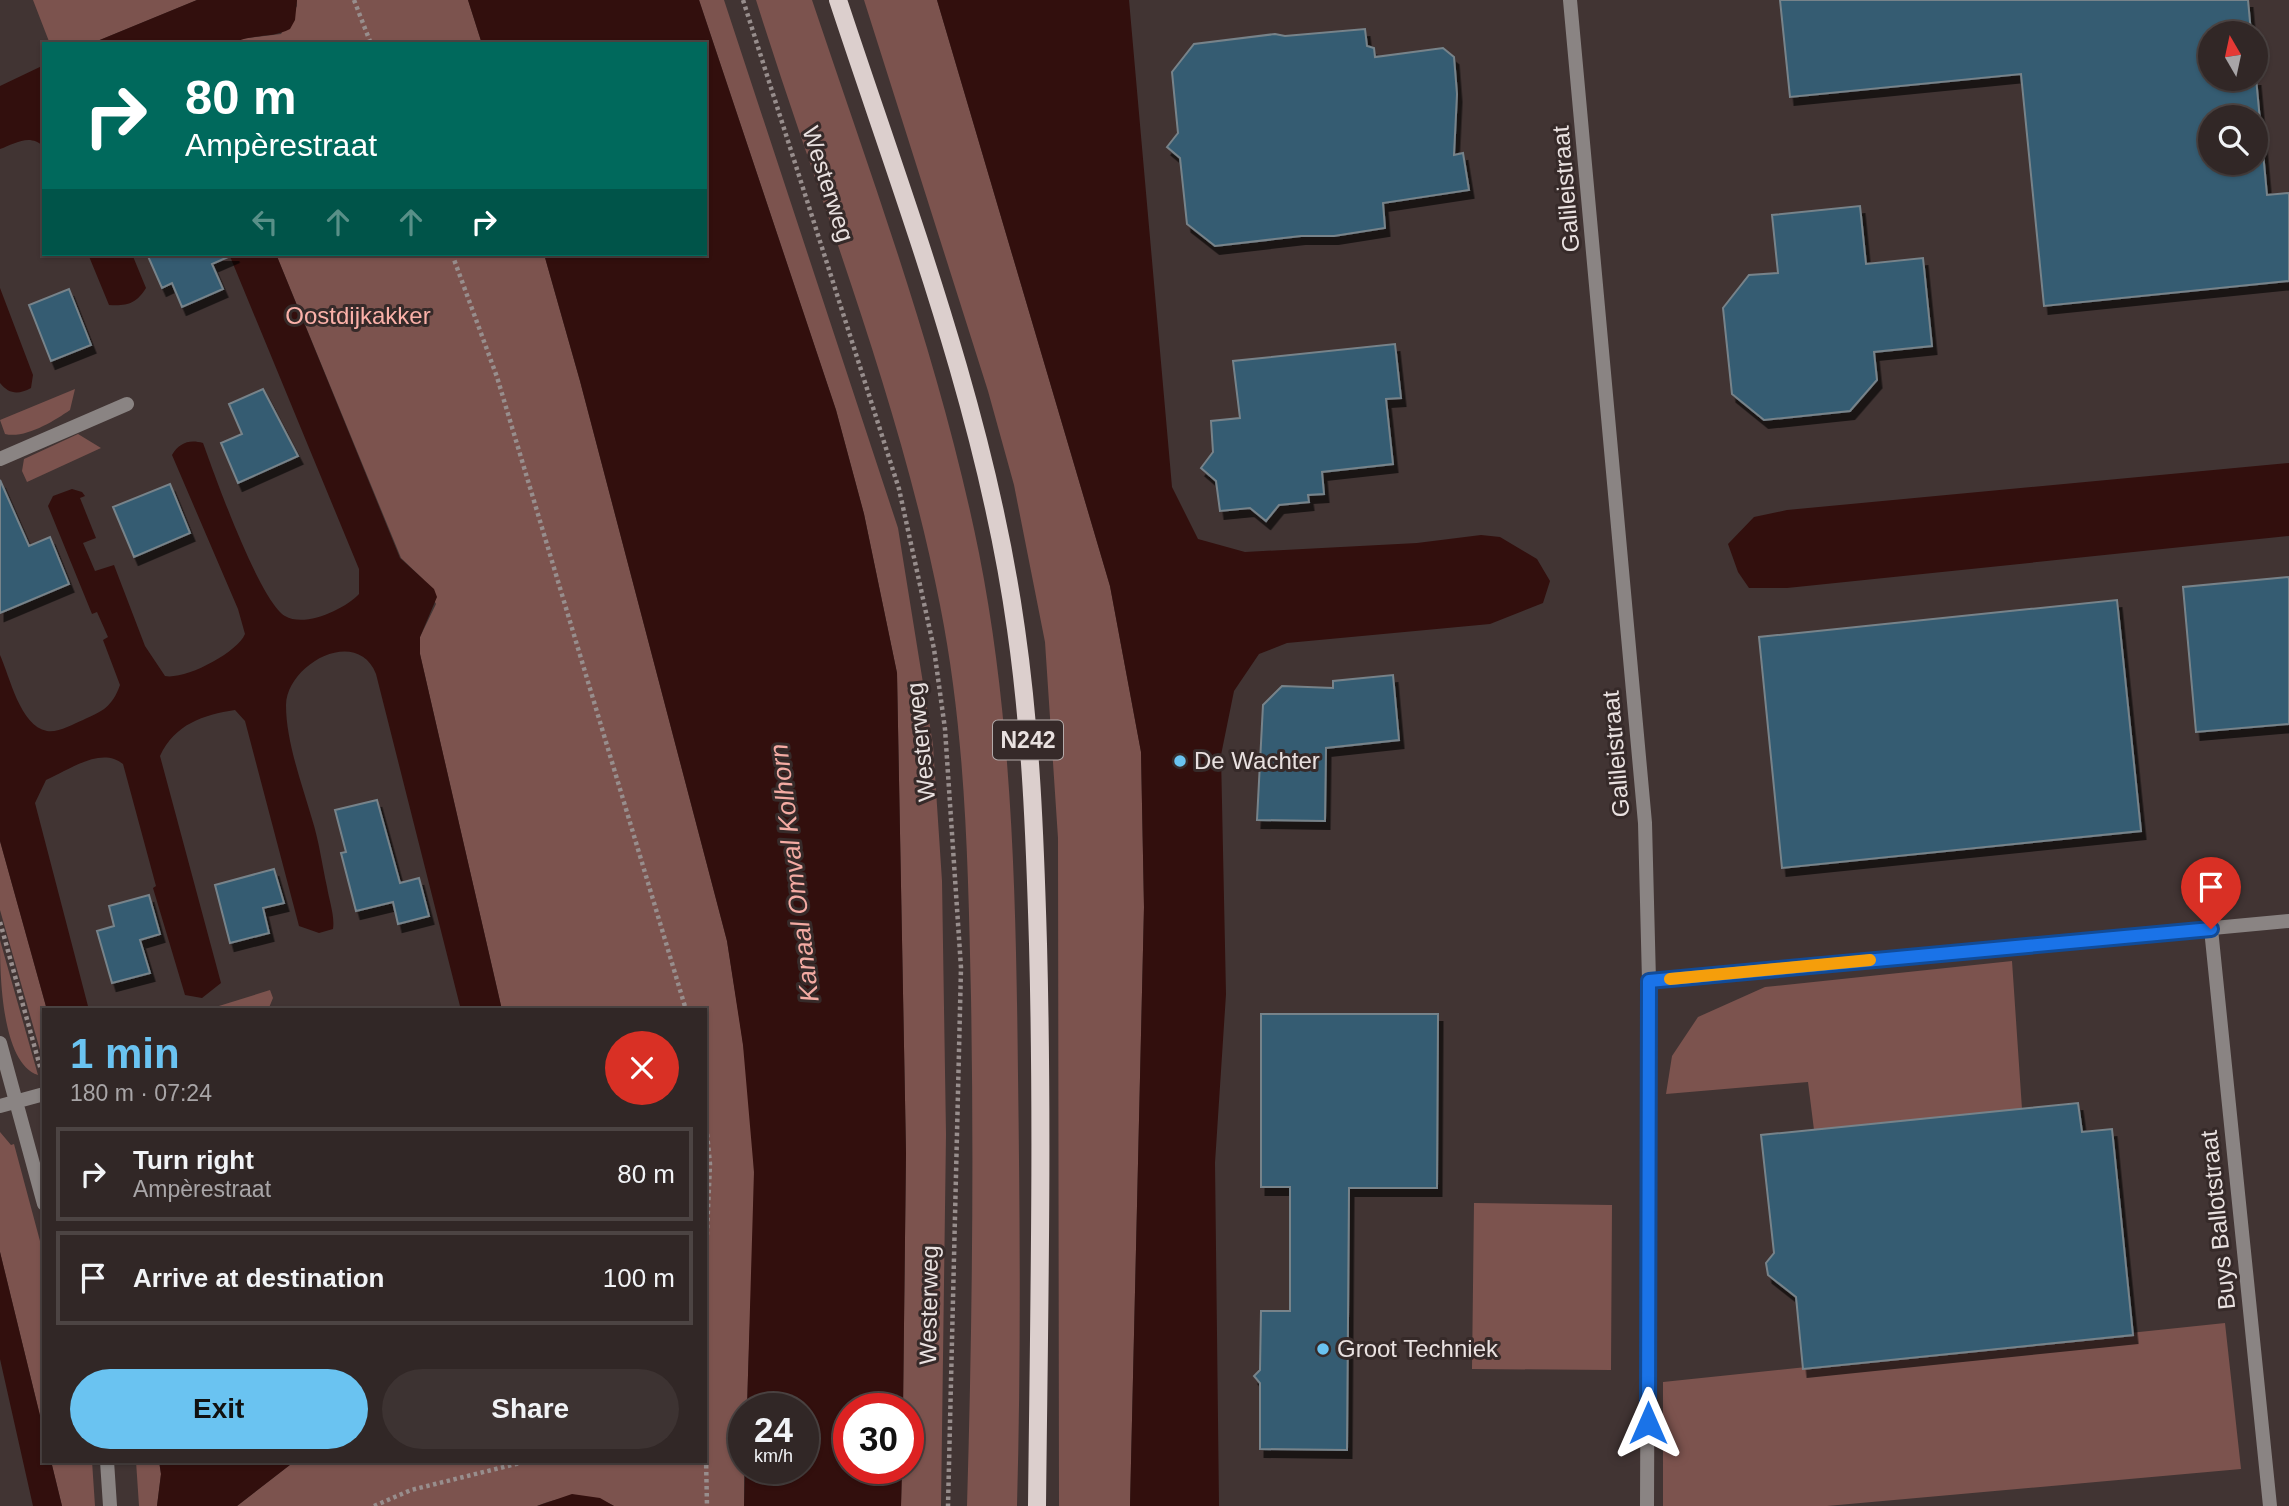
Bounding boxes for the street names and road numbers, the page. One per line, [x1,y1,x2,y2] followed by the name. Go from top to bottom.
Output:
[797,123,860,245] street label: Westerweg
[1547,124,1584,253] street label: Galileistraat
[901,681,940,803] street label: Westerweg
[1597,689,1634,818] street label: Galileistraat
[993,720,1063,760] road number: N242
[2195,1129,2240,1311] street label: Buys Ballotstraat
[914,1245,943,1365] street label: Westerweg

